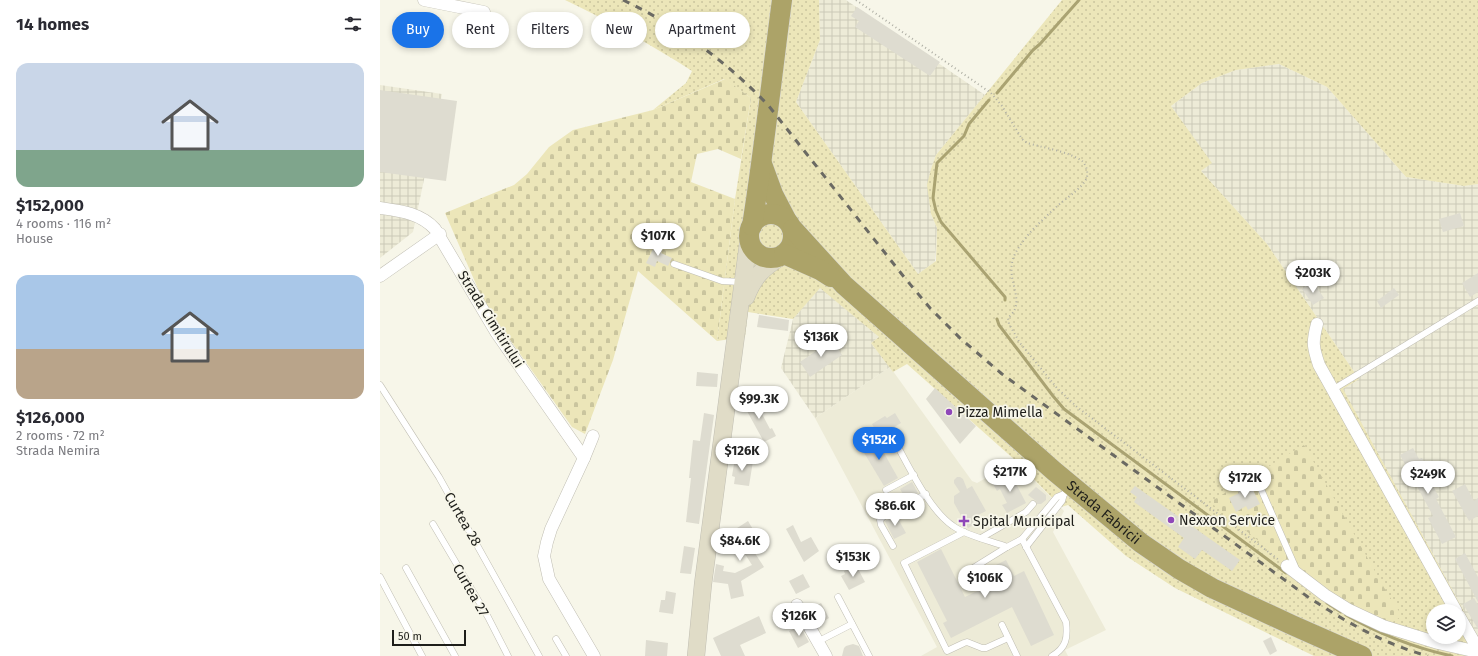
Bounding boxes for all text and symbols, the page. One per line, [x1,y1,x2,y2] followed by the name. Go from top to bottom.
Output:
[392,12,444,48] chip: Buy
[452,12,509,48] chip: Rent
[517,12,583,48] chip: Filters
[591,12,647,48] chip: New
[655,12,750,48] chip: Apartment
[342,13,364,35] icon: filters
[16,14,89,35] text: 14 homes
[154,89,226,161] icon: home
[16,195,84,216] text: $152,000
[16,216,111,231] text: 4 rooms · 116 m²
[630,223,686,257] pin: $107K
[641,228,675,243] text: $107K
[16,231,53,246] text: House
[1285,260,1341,294] pin: $203K
[1295,265,1331,280] text: $203K
[454,268,527,371] street label: Strada Cimitirului
[154,301,226,373] icon: home
[793,324,849,358] pin: $136K
[803,329,839,344] text: $136K
[726,386,792,420] pin: $99.3K
[739,391,779,406] text: $99.3K
[957,404,1043,421] place label: Pizza Mimella
[16,407,85,428] text: $126,000
[944,407,954,417] marker: Pizza Mimella
[851,427,907,461] pin: $152K
[16,428,105,443] text: 2 rooms · 72 m²
[862,432,896,447] text: $152K
[714,438,770,472] pin: $126K
[16,443,100,458] text: Strada Nemira
[725,443,759,458] text: $126K
[982,459,1038,493] pin: $217K
[1400,461,1456,495] pin: $249K
[993,464,1027,479] text: $217K
[1217,465,1273,499] pin: $172K
[1410,466,1446,481] text: $249K
[1228,470,1262,485] text: $172K
[1063,477,1144,548] street label: Strada Fabricii
[440,489,485,549] street label: Curtea 28
[862,493,928,527] pin: $86.6K
[875,498,915,513] text: $86.6K
[1179,512,1275,529] place label: Nexxon Service
[973,513,1075,530] place label: Spital Municipal
[958,515,970,527] marker: Spital Municipal
[1166,515,1176,525] marker: Nexxon Service
[707,528,773,562] pin: $84.6K
[720,533,760,548] text: $84.6K
[825,544,881,578] pin: $153K
[836,549,870,564] text: $153K
[449,561,492,620] street label: Curtea 27
[957,565,1013,599] pin: $106K
[967,570,1003,585] text: $106K
[771,603,827,637] pin: $126K
[1426,604,1466,644] map controls
[1426,604,1466,644] button: layers
[782,608,816,623] text: $126K
[392,628,466,647] scale bar
[398,630,422,643] text: 50 m

